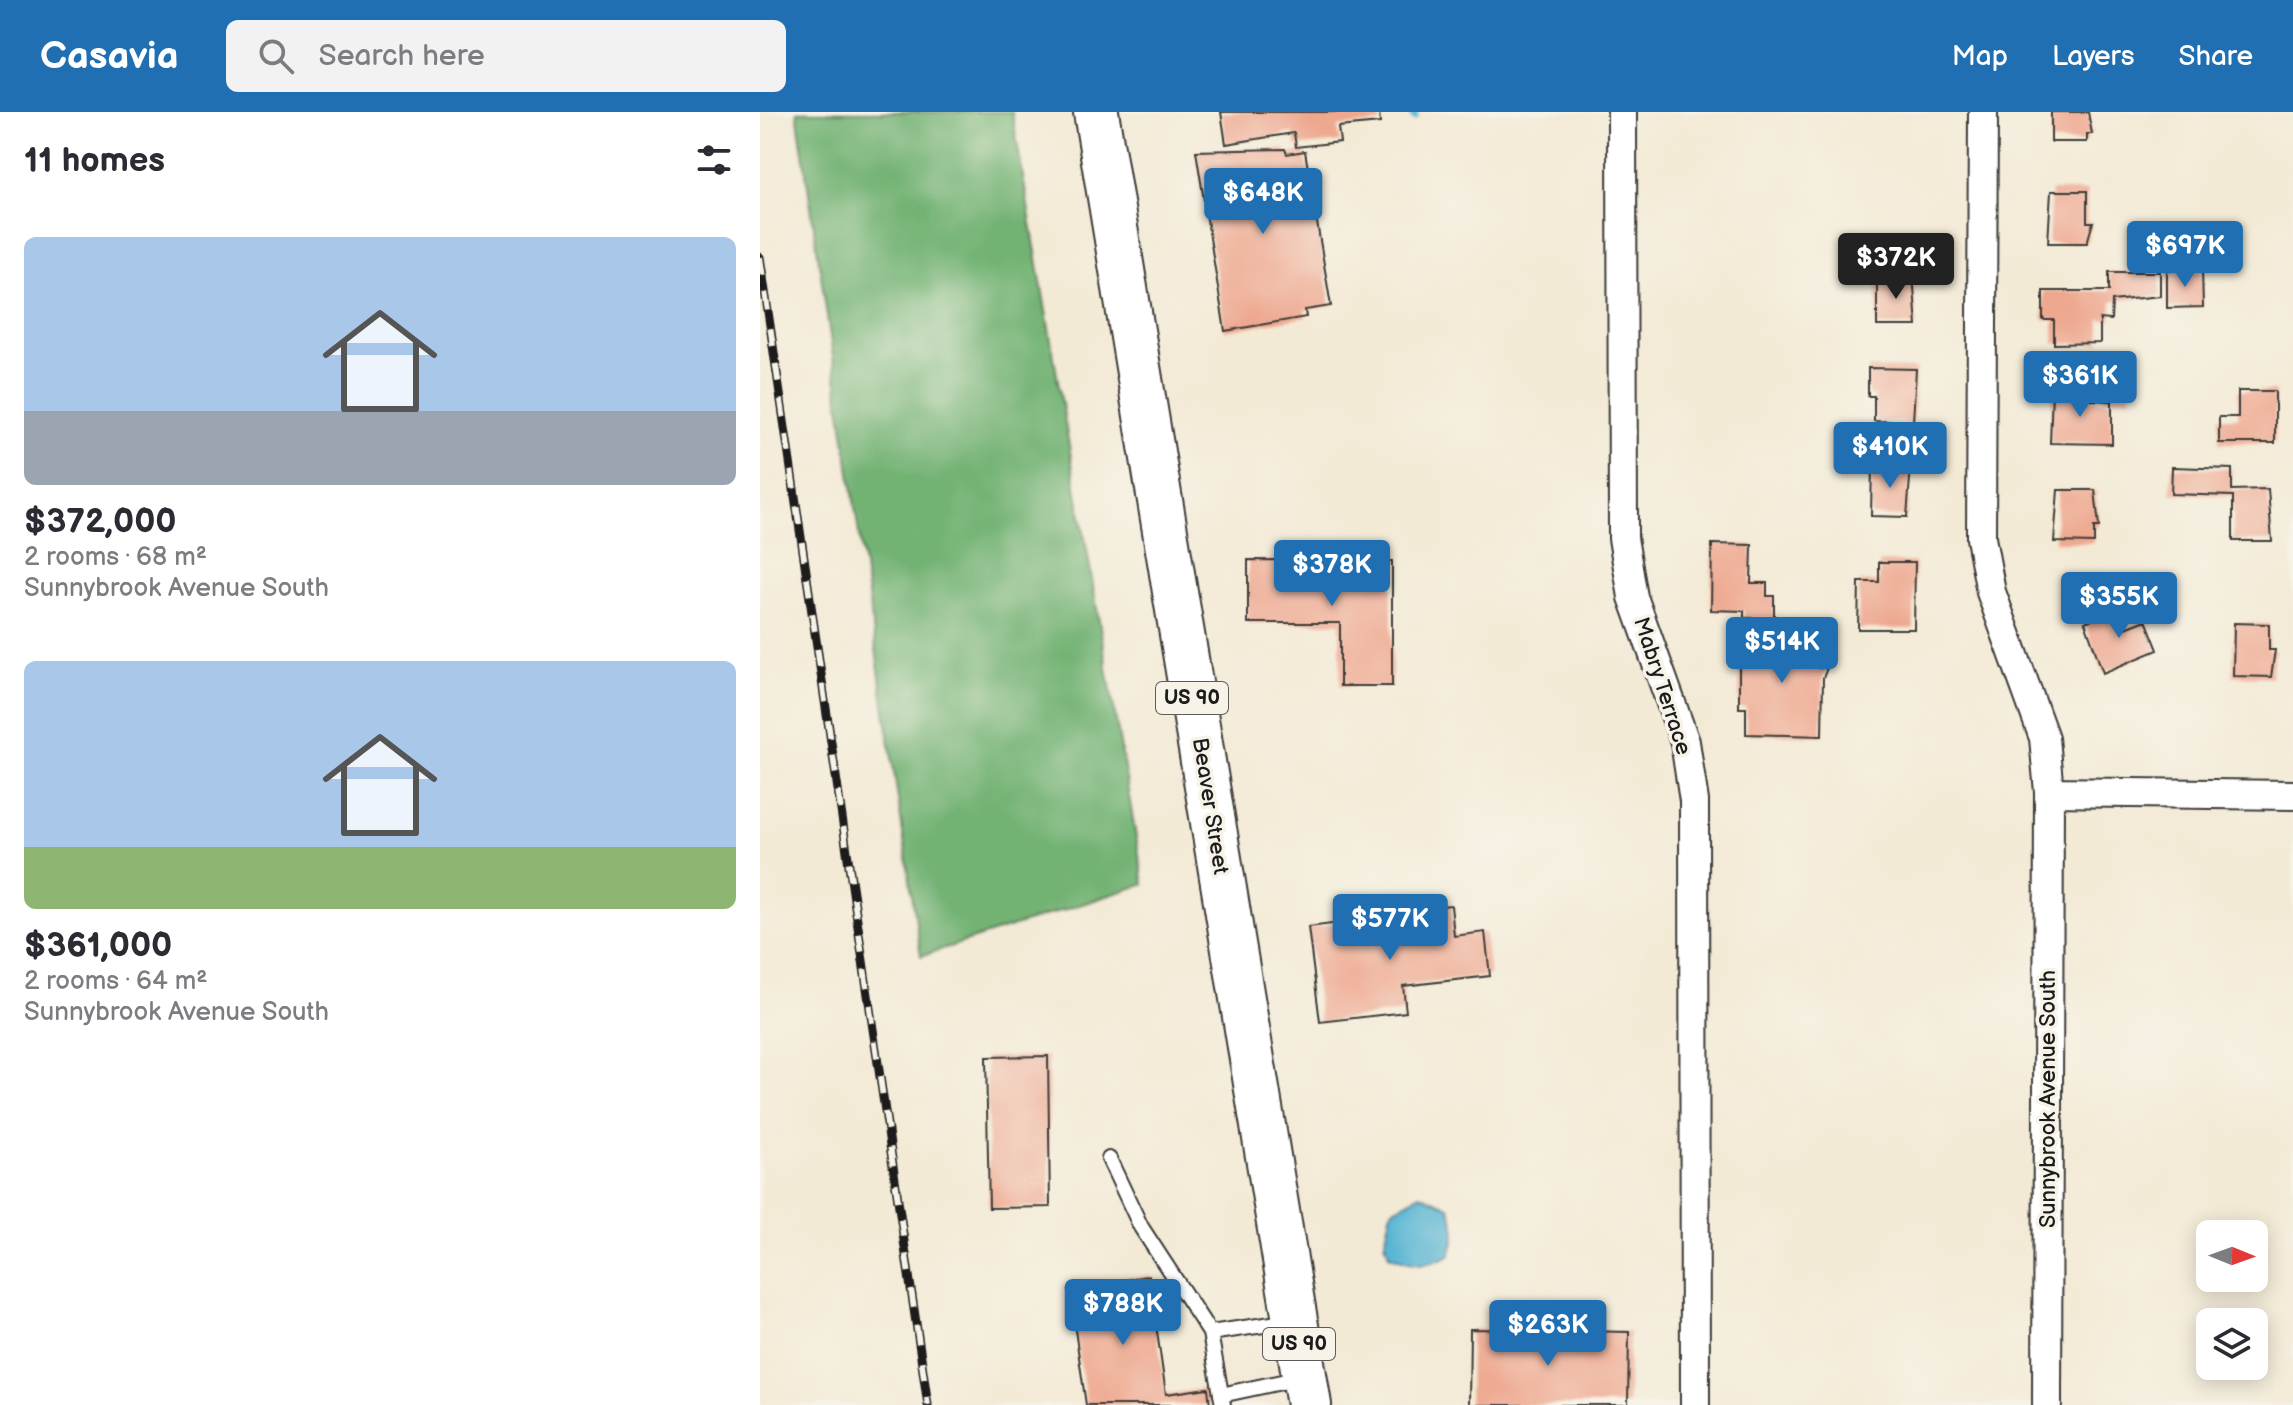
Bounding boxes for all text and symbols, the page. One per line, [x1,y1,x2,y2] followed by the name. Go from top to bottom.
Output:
[226,20,786,92] search box
[40,34,178,79] text: Casavia
[254,34,298,78] icon: search
[318,38,485,74] text: Search here
[1952,40,2008,73] text: Map
[2052,40,2135,73] text: Layers
[2179,40,2253,73] text: Share
[692,138,736,182] icon: filters
[24,140,165,181] text: 11 homes
[1207,168,1319,236] pin: $648K
[1222,178,1304,209] text: $648K
[2129,221,2241,289] pin: $697K
[2145,231,2225,262] text: $697K
[1840,233,1952,301] pin: $372K
[1856,243,1936,274] text: $372K
[308,289,452,433] icon: home
[2024,351,2136,419] pin: $361K
[2042,361,2118,392] text: $361K
[1834,422,1946,490] pin: $410K
[1852,432,1928,463] text: $410K
[24,501,177,542] text: $372,000
[1276,540,1388,608] pin: $378K
[24,542,207,573] text: 2 rooms · 68 m²
[1292,550,1372,581] text: $378K
[2063,572,2175,640] pin: $355K
[24,573,329,604] text: Sunnybrook Avenue South
[2079,582,2159,613] text: $355K
[1627,614,1697,758] street label: Mabry Terrace
[1726,617,1838,685] pin: $514K
[1744,627,1820,658] text: $514K
[1156,682,1228,714] road number: US 90
[308,713,452,857] icon: home
[1186,736,1234,876] street label: Beaver Street
[1334,894,1446,962] pin: $577K
[1351,904,1429,935] text: $577K
[24,925,172,966] text: $361,000
[24,966,208,997] text: 2 rooms · 64 m²
[2035,970,2062,1228] street label: Sunnybrook Avenue South
[24,997,329,1028] text: Sunnybrook Avenue South
[2196,1220,2268,1292] north arrow
[2196,1220,2268,1380] map controls
[1067,1279,1179,1347] pin: $788K
[1083,1289,1163,1320] text: $788K
[1492,1300,1604,1368] pin: $263K
[2196,1308,2268,1380] button: layers
[1507,1310,1589,1341] text: $263K
[1263,1328,1335,1360] road number: US 90

